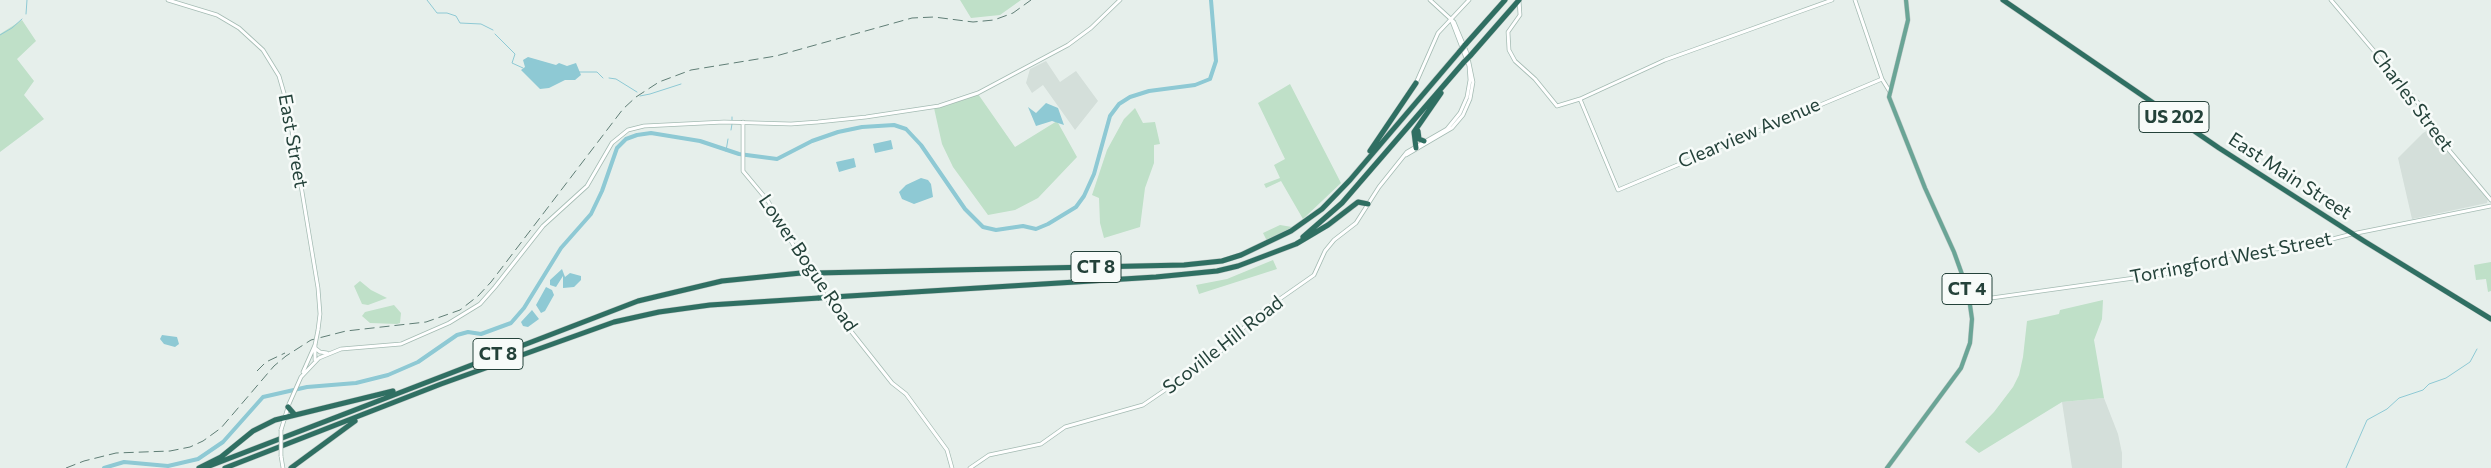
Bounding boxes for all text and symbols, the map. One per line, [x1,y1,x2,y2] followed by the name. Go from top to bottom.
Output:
[2366,44,2458,156] street label: Charles Street
[274,92,312,190] street label: East Street
[1675,93,1823,173] street label: Clearview Avenue
[2139,101,2209,132] road number: US 202
[2224,128,2356,224] street label: East Main Street
[754,190,862,336] street label: Lower Bogue Road
[2128,227,2334,289] street label: Torringford West Street
[1071,252,1121,282] road number: CT 8
[1942,274,1992,304] road number: CT 4
[1158,291,1288,399] street label: Scoville Hill Road
[473,338,523,369] road number: CT 8

